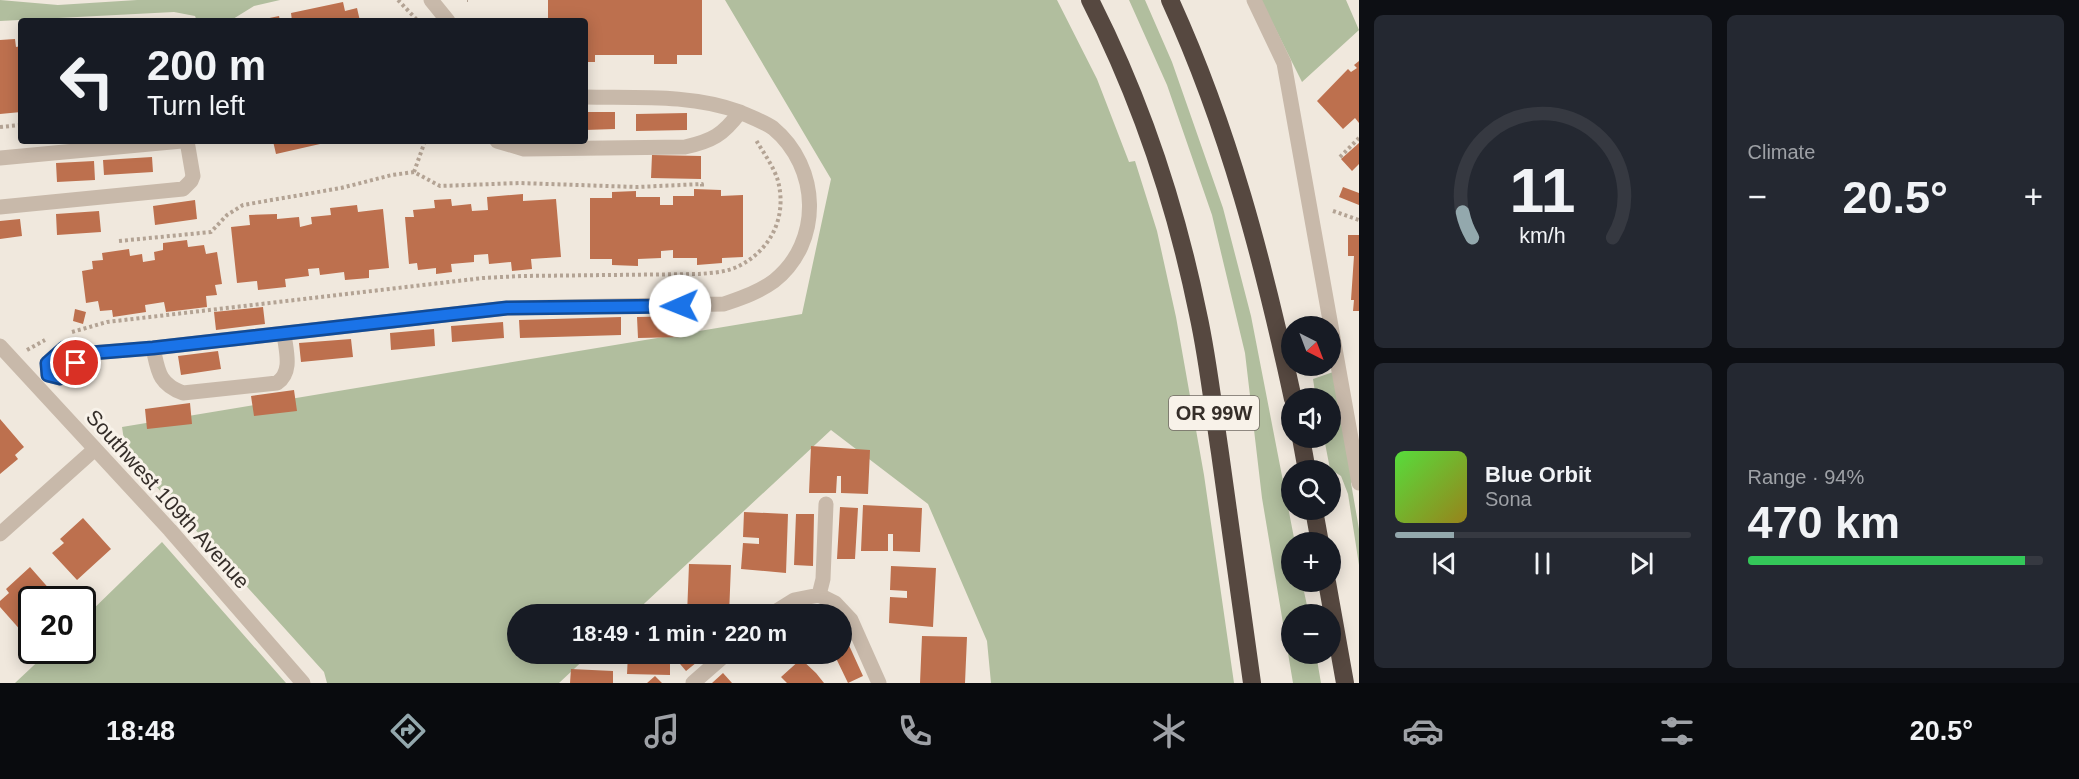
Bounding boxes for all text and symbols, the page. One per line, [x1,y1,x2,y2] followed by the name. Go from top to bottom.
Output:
[48,42,126,120] icon: left
[147,42,266,89] text: 200 m
[147,91,245,121] text: Turn left
[1748,141,1815,163] text: Climate
[1510,156,1576,225] text: 11
[1842,172,1948,223] text: 20.5°
[1748,178,1767,215] text: −
[2024,178,2043,215] text: +
[1520,225,1566,249] text: km/h
[648,274,712,338] position arrow
[1281,316,1341,376] north arrow
[1281,316,1341,664] map controls
[50,337,101,388] pin
[59,346,92,379] icon: arrive
[1281,388,1341,448] button: sound
[1169,396,1259,430] road number: OR 99W
[82,405,254,593] street label: Southwest 109th Avenue
[1281,460,1341,520] button: search
[1485,462,1591,487] text: Blue Orbit
[1748,466,1864,488] text: Range · 94%
[1485,488,1532,510] text: Sona
[1748,497,1900,548] text: 470 km
[1281,532,1341,592] button: +
[1428,547,1461,580] icon: previous
[1526,547,1559,580] icon: pause
[1625,547,1658,580] icon: next
[18,586,96,664] speed limit sign: 20
[1281,604,1341,664] button: −
[572,621,787,646] text: 18:49 · 1 min · 220 m
[387,710,429,752] icon: directions
[641,710,683,752] icon: music
[894,710,936,752] icon: phone
[1148,710,1190,752] icon: climate
[1402,710,1444,752] icon: car
[1656,710,1698,752] icon: filters
[106,716,175,746] text: 18:48
[1910,716,1973,746] text: 20.5°

